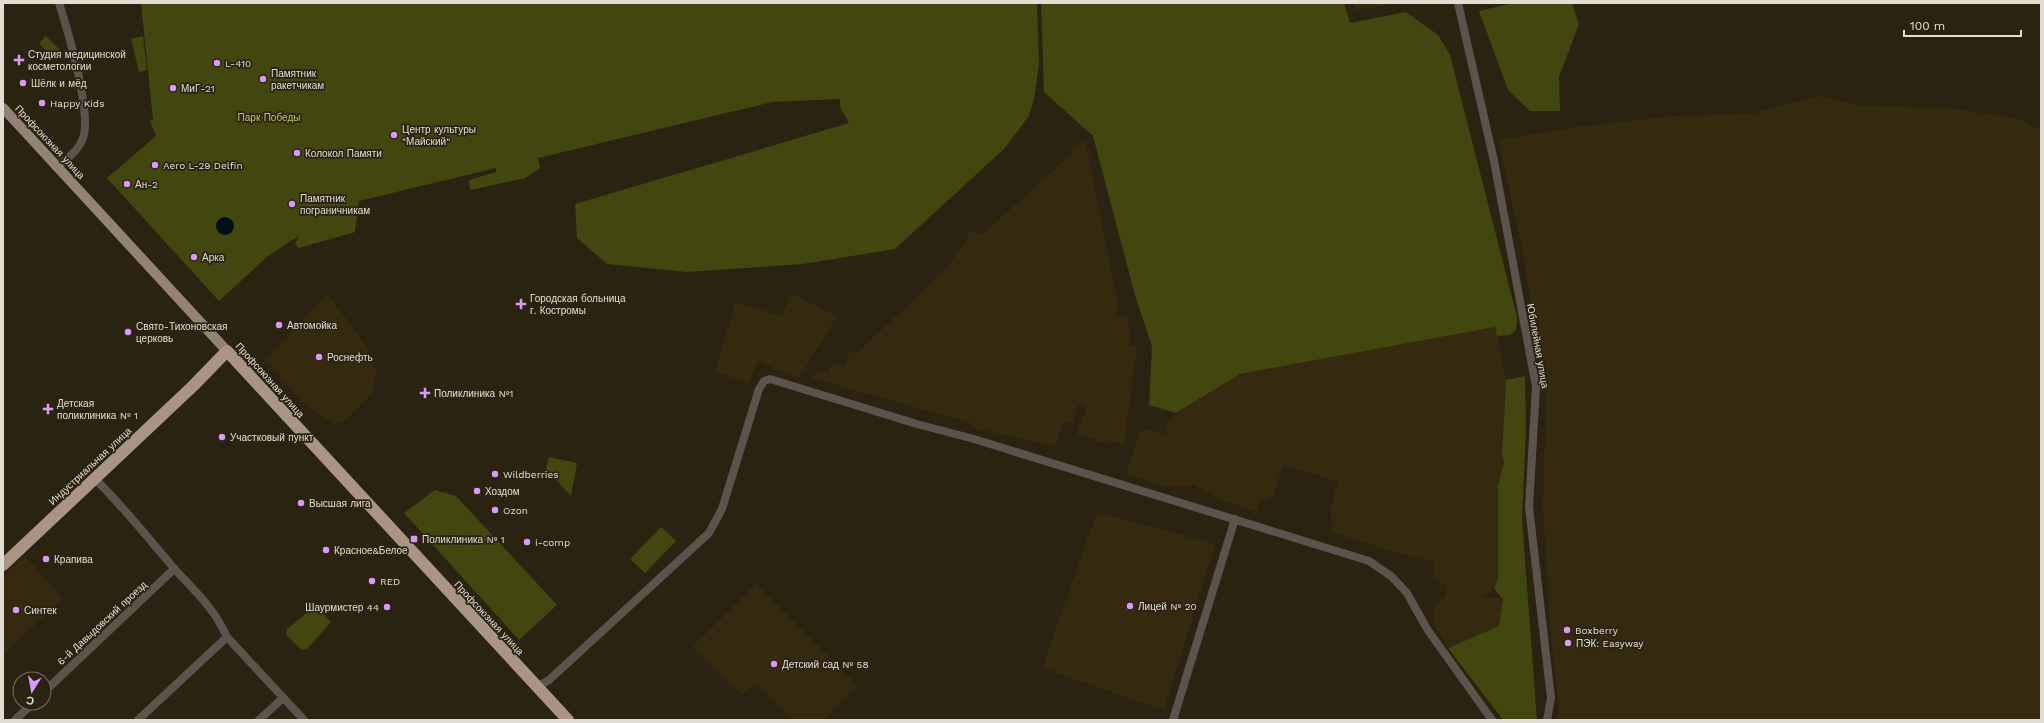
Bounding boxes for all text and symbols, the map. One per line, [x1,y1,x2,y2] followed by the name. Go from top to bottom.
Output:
[1904,12,2021,38] scale bar
[1910,19,1945,33] text: 100 m
[28,49,126,72] place label: Студия медицинской косметологии
[13,54,25,66] marker: Студия медицинской косметологии
[212,58,222,68] marker: L-410
[225,58,251,69] place label: L-410
[271,68,324,91] place label: Памятник ракетчикам
[258,74,268,84] marker: Памятник ракетчикам
[18,78,28,88] marker: Шёлк и мёд
[31,78,87,89] place label: Шёлк и мёд
[168,83,178,93] marker: МиГ-21
[181,83,215,94] place label: МиГ-21
[37,98,47,108] marker: Happy Kids
[50,98,104,109] place label: Happy Kids
[13,103,87,181] street label: Профсоюзная улица
[238,112,300,123] park label: Парк Победы
[402,124,476,147] place label: Центр культуры "Майский"
[389,130,399,140] marker: Центр культуры "Майский"
[292,148,302,158] marker: Колокол Памяти
[305,148,382,159] place label: Колокол Памяти
[150,160,160,170] marker: Aero L-29 Delfin
[163,160,243,171] place label: Aero L-29 Delfin
[122,179,132,189] marker: Ан-2
[135,179,158,190] place label: Ан-2
[300,193,370,216] place label: Памятник пограничникам
[287,199,297,209] marker: Памятник пограничникам
[189,252,199,262] marker: Арка
[202,252,225,263] place label: Арка
[530,293,626,316] place label: Городская больница г. Костромы
[515,298,527,310] marker: Городская больница г. Костромы
[1525,303,1551,390] street label: Юбилейная улица
[274,320,284,330] marker: Автомойка
[287,320,337,331] place label: Автомойка
[136,321,228,344] place label: Свято-Тихоновская церковь
[123,327,133,337] marker: Свято-Тихоновская церковь
[234,340,307,420] street label: Профсоюзная улица
[314,352,324,362] marker: Роснефть
[327,352,373,363] place label: Роснефть
[419,387,431,399] marker: Поликлиника №1
[434,388,513,399] place label: Поликлиника №1
[57,398,138,421] place label: Детская поликлиника № 1
[42,403,54,415] marker: Детская поликлиника № 1
[47,425,134,507] street label: Индустриальная улица
[217,432,227,442] marker: Участковый пункт
[230,432,314,443] place label: Участковый пункт
[490,469,500,479] marker: Wildberries
[503,469,559,480] place label: Wildberries
[472,486,482,496] marker: Хоздом
[485,486,520,497] place label: Хоздом
[296,498,306,508] marker: Высшая лига
[309,498,371,509] place label: Высшая лига
[490,505,500,515] marker: Ozon
[503,505,528,516] place label: Ozon
[409,534,419,544] marker: Поликлиника № 1
[422,534,505,545] place label: Поликлиника № 1
[522,537,532,547] marker: i-comp
[535,537,570,548] place label: i-comp
[321,545,331,555] marker: Красное&Белое
[334,545,408,556] place label: Красное&Белое
[41,554,51,564] marker: Крапива
[54,554,93,565] place label: Крапива
[367,576,377,586] marker: RED
[380,576,400,587] place label: RED
[55,579,149,667] street label: 6-й Давыдовский проезд
[452,579,526,657] street label: Профсоюзная улица
[1125,601,1135,611] marker: Лицей № 20
[1138,601,1197,612] place label: Лицей № 20
[305,602,379,613] place label: Шаурмистер 44
[382,602,392,612] marker: Шаурмистер 44
[11,605,21,615] marker: Синтек
[24,605,57,616] place label: Синтек
[1562,625,1572,635] marker: Boxberry
[1575,625,1619,636] place label: Boxberry
[1563,638,1573,648] marker: ПЭК: Easyway
[1576,638,1644,649] place label: ПЭК: Easyway
[769,659,779,669] marker: Детский сад № 58
[782,659,869,670] place label: Детский сад № 58
[12,671,52,711] north arrow
[25,693,35,707] text: С

